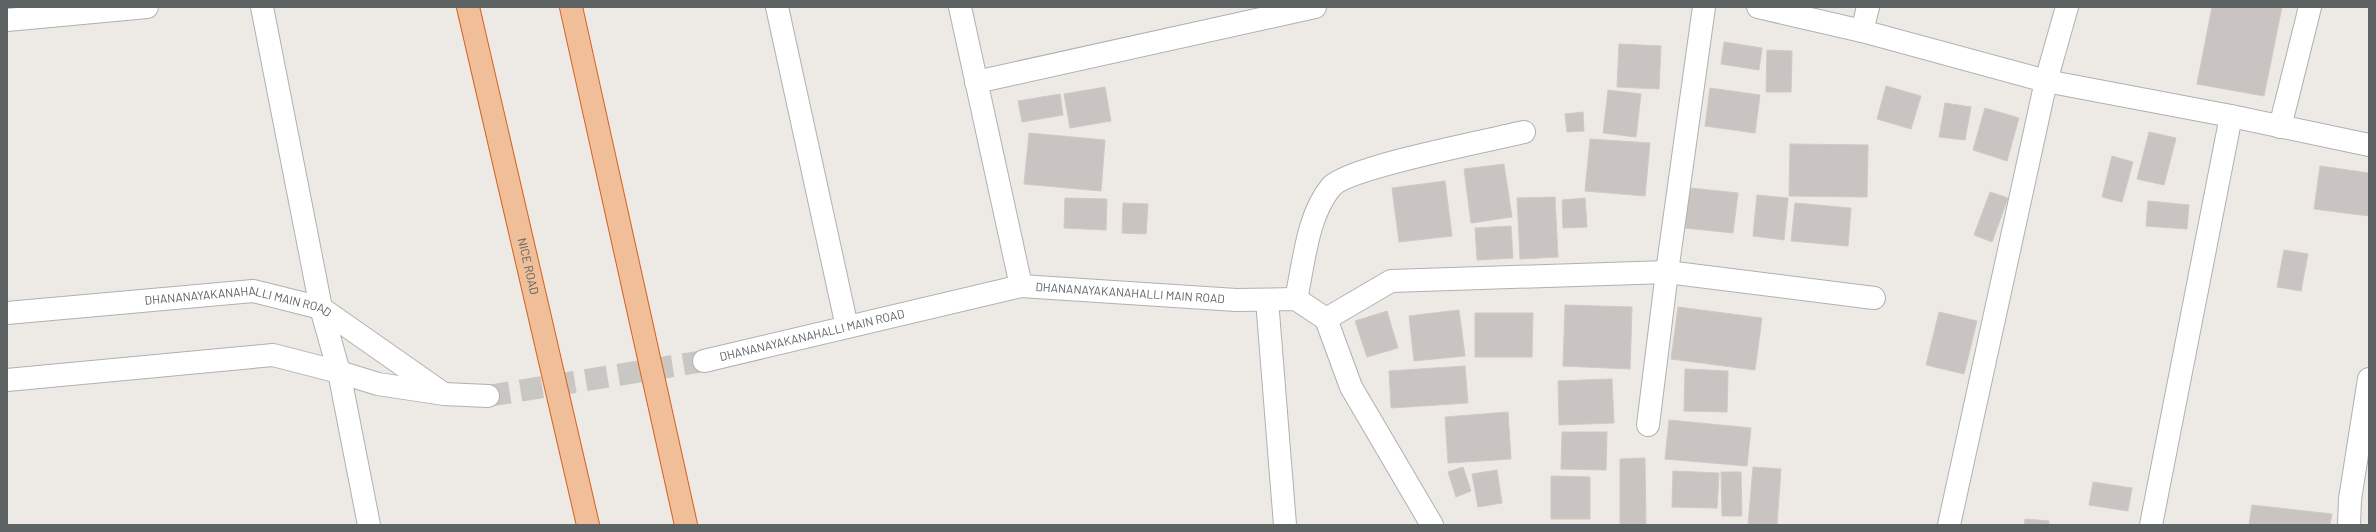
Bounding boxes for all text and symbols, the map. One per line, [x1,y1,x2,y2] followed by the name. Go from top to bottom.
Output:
[516,236,542,296] street label: NICE ROAD
[1035,279,1225,305] street label: DHANANAYAKANAHALLI MAIN ROAD
[144,283,334,319] street label: DHANANAYAKANAHALLI MAIN ROAD
[718,306,906,363] street label: DHANANAYAKANAHALLI MAIN ROAD

